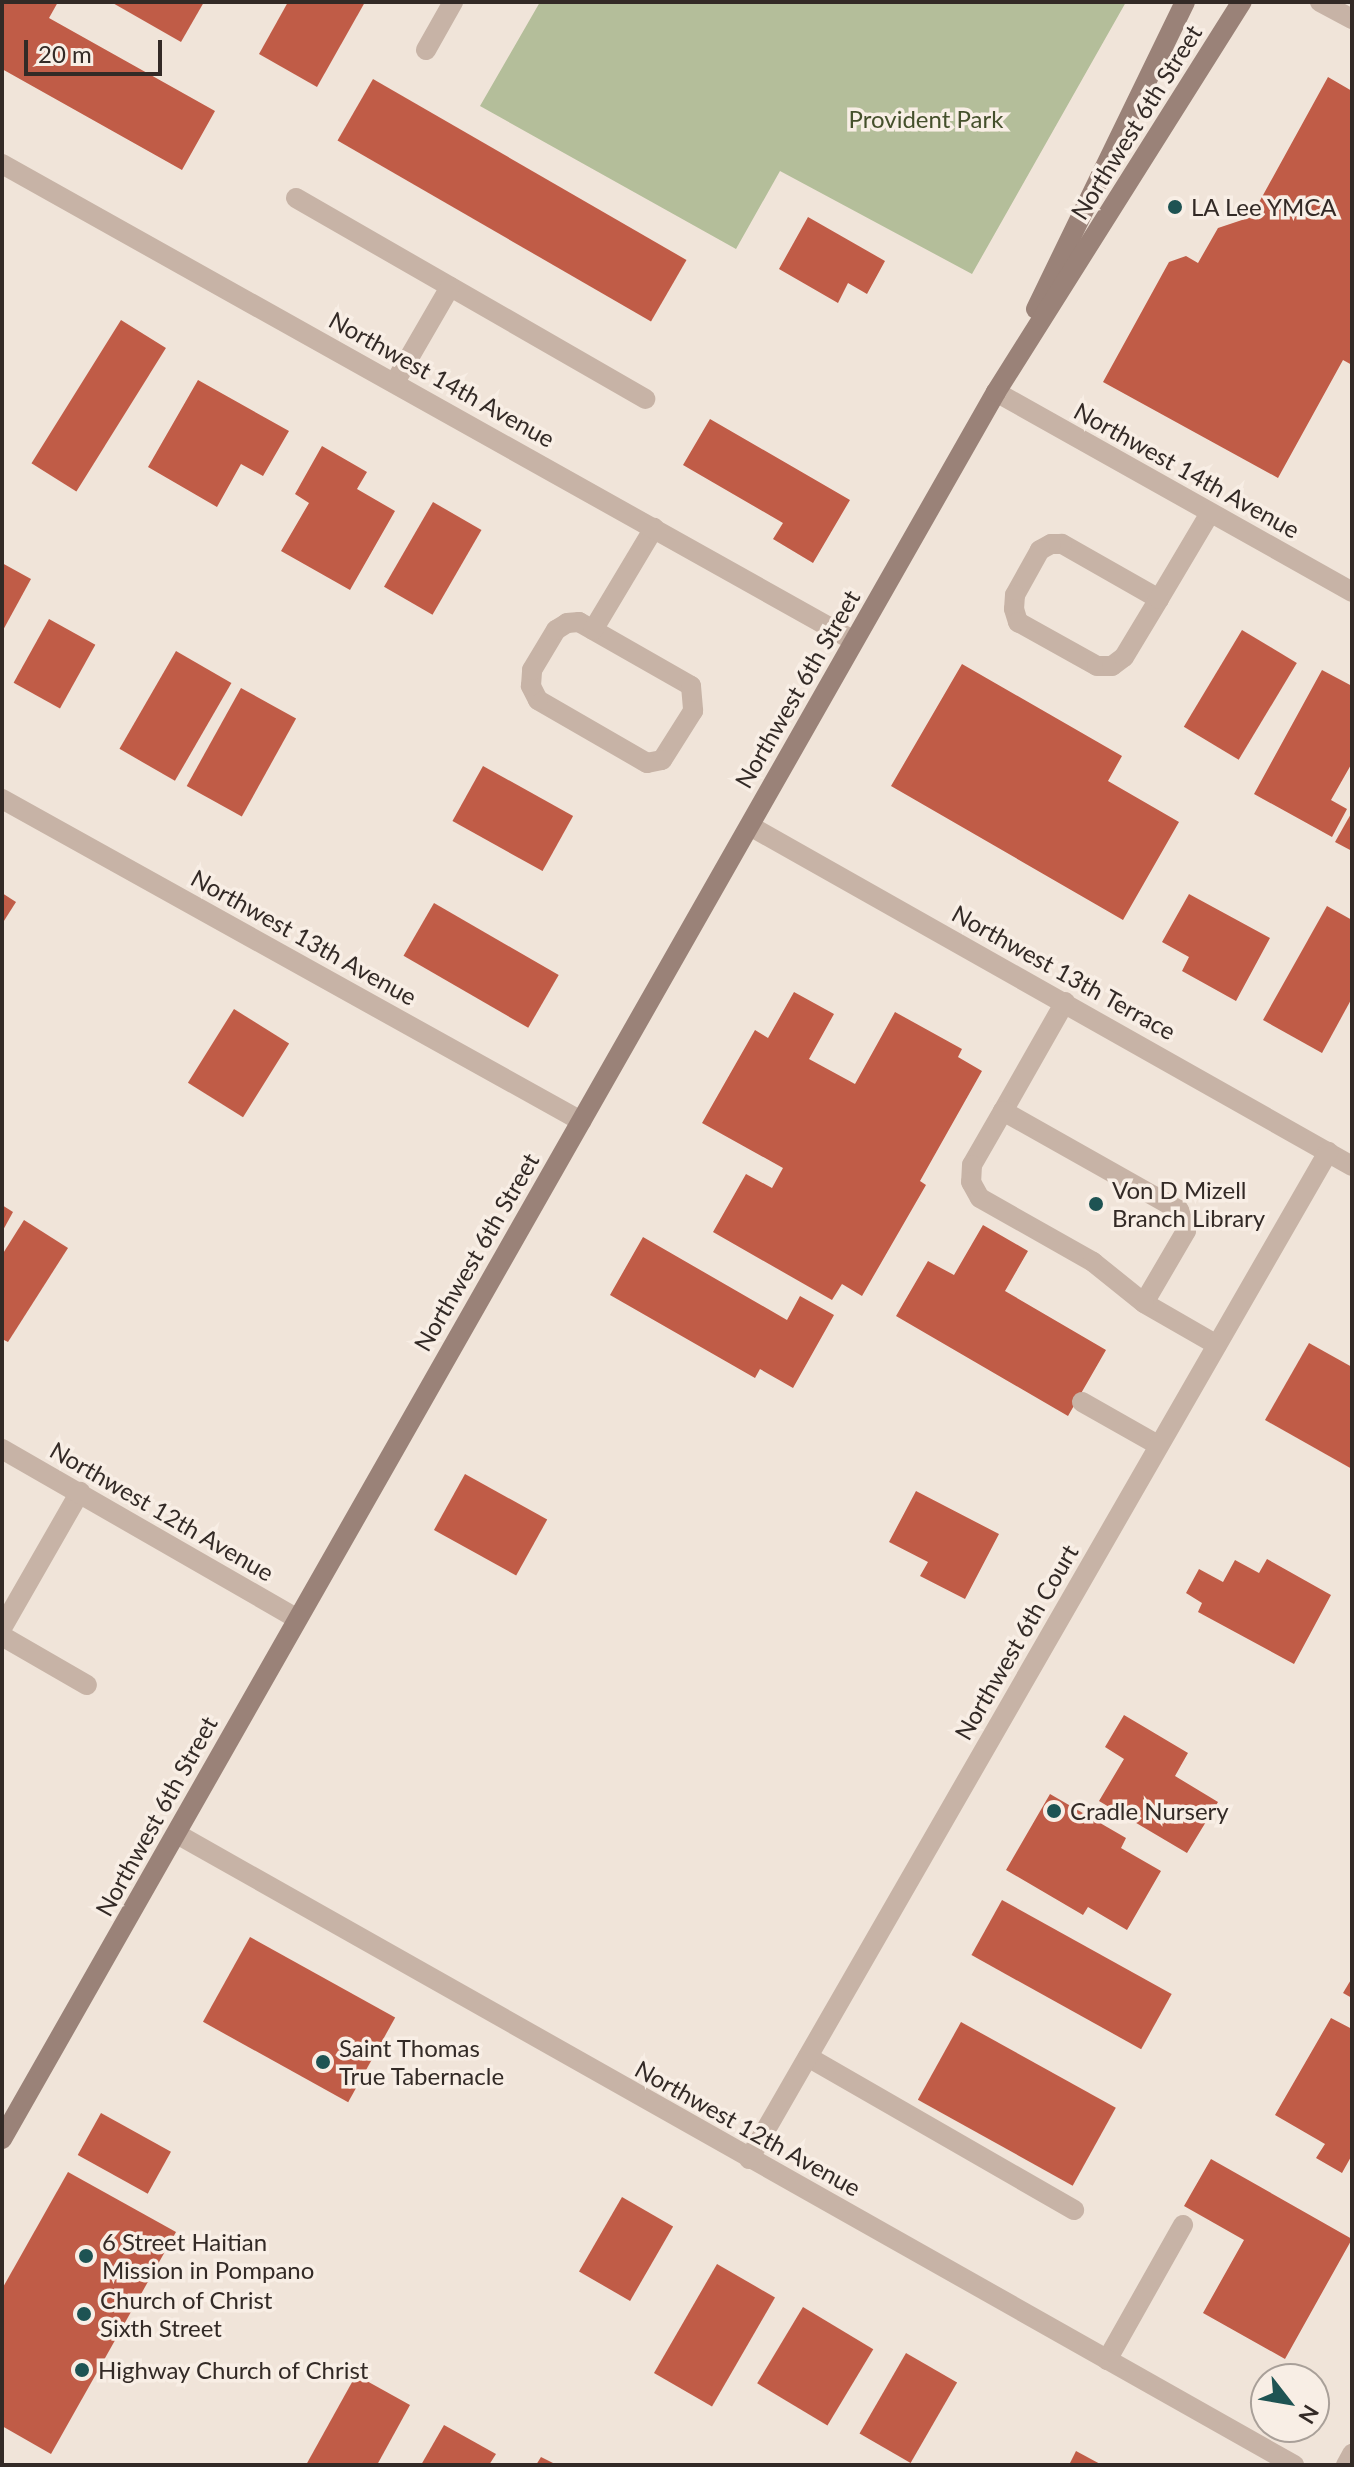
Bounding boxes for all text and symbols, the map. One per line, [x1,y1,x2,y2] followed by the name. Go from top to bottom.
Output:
[1064,19,1208,225] street label: Northwest 6th Street
[28,24,166,74] scale bar
[38,39,92,68] text: 20 m
[849,105,1003,133] park label: Provident Park
[1191,193,1338,221] place label: LA Lee YMCA
[1166,198,1184,216] marker: LA Lee YMCA
[324,305,560,453] street label: Northwest 14th Avenue
[1069,396,1305,544] street label: Northwest 14th Avenue
[729,585,865,793] street label: Northwest 6th Street
[186,863,422,1011] street label: Northwest 13th Avenue
[947,898,1181,1046] street label: Northwest 13th Terrace
[408,1148,544,1356] street label: Northwest 6th Street
[1112,1176,1265,1232] place label: Von D Mizell Branch Library
[1087,1195,1105,1213] marker: Von D Mizell Branch Library
[45,1435,279,1587] street label: Northwest 12th Avenue
[948,1539,1084,1745] street label: Northwest 6th Court
[89,1711,223,1921] street label: Northwest 6th Street
[1070,1797,1229,1825] place label: Cradle Nursery
[1045,1802,1063,1820] marker: Cradle Nursery
[339,2034,505,2090] place label: Saint Thomas True Tabernacle
[314,2053,332,2071] marker: Saint Thomas True Tabernacle
[630,2054,866,2202] street label: Northwest 12th Avenue
[102,2228,314,2284] place label: 6 Street Haitian Mission in Pompano
[77,2247,95,2265] marker: 6 Street Haitian Mission in Pompano
[100,2286,273,2342] place label: Church of Christ Sixth Street
[75,2305,93,2323] marker: Church of Christ Sixth Street
[98,2356,369,2384] place label: Highway Church of Christ
[73,2361,91,2379] marker: Highway Church of Christ
[1250,2363,1330,2443] north arrow
[1293,2400,1325,2429] text: N

